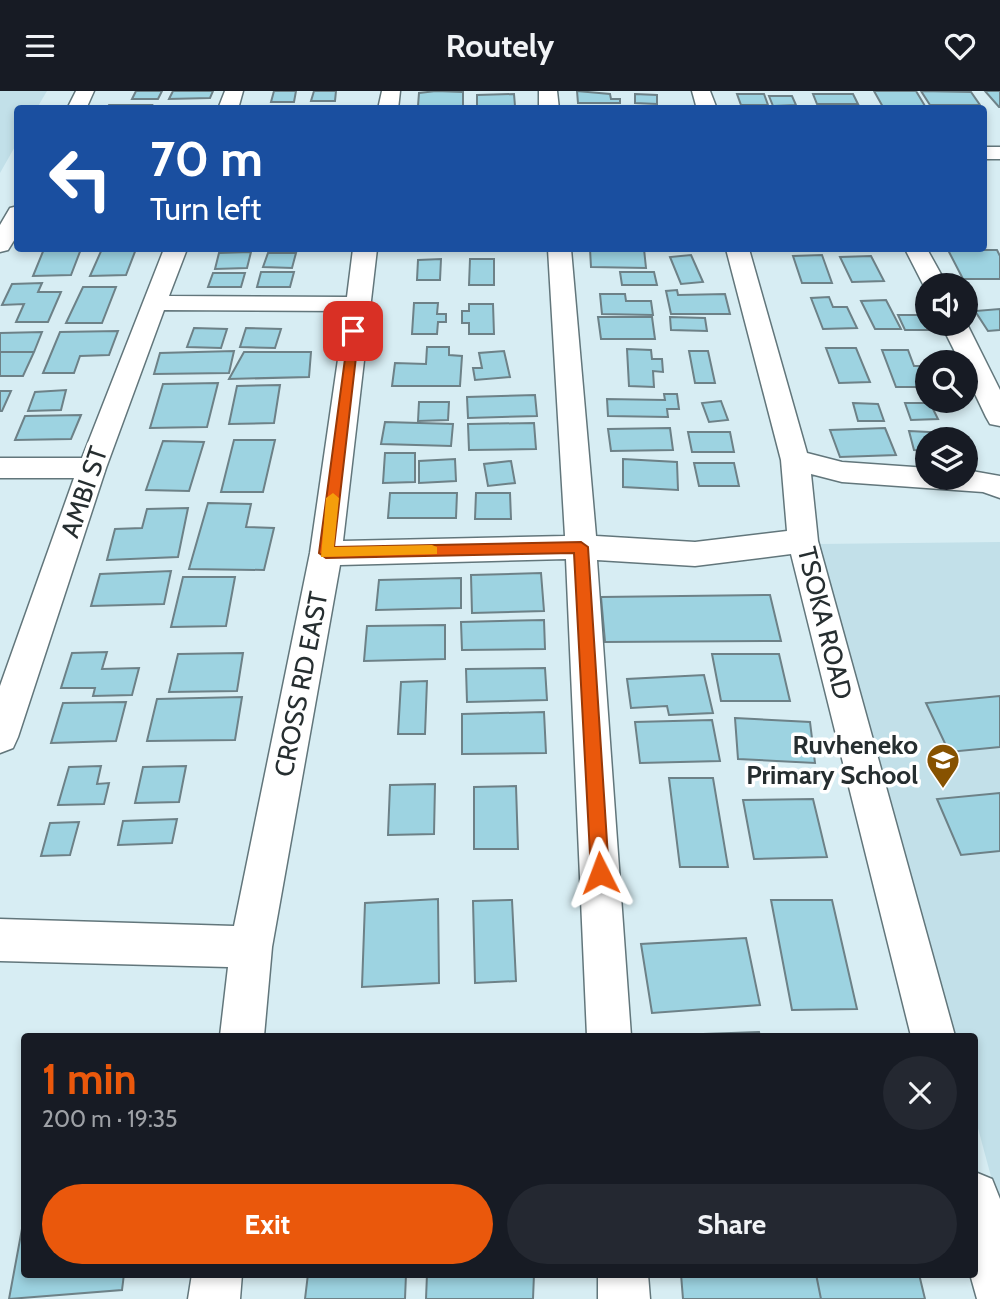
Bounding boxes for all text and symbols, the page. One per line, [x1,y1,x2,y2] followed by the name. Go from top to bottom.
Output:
[446,26,554,65] text: Routely
[21,27,59,65] icon: menu
[941,27,979,65] icon: heart
[150,129,263,188] text: 70 m
[35,133,126,224] icon: left
[150,189,261,228] text: Turn left
[915,273,978,490] map controls
[915,273,978,336] button: sound
[323,301,383,361] pin
[334,312,372,350] icon: arrive
[915,350,978,413] button: search
[915,427,978,490] button: layers
[54,442,114,542] street label: AMBI ST
[791,543,859,703] street label: TSOKA ROAD
[267,589,335,779] street label: CROSS RD EAST
[746,729,918,791] place label: Ruvheneko Primary School
[924,741,962,790] school or university icon: Ruvheneko Primary School
[563,836,637,910] position arrow
[42,1053,137,1105] text: 1 min
[883,1056,957,1130] button: close
[42,1105,178,1133] text: 200 m · 19:35
[42,1184,493,1264] button: Exit
[507,1184,957,1264] button: Share

